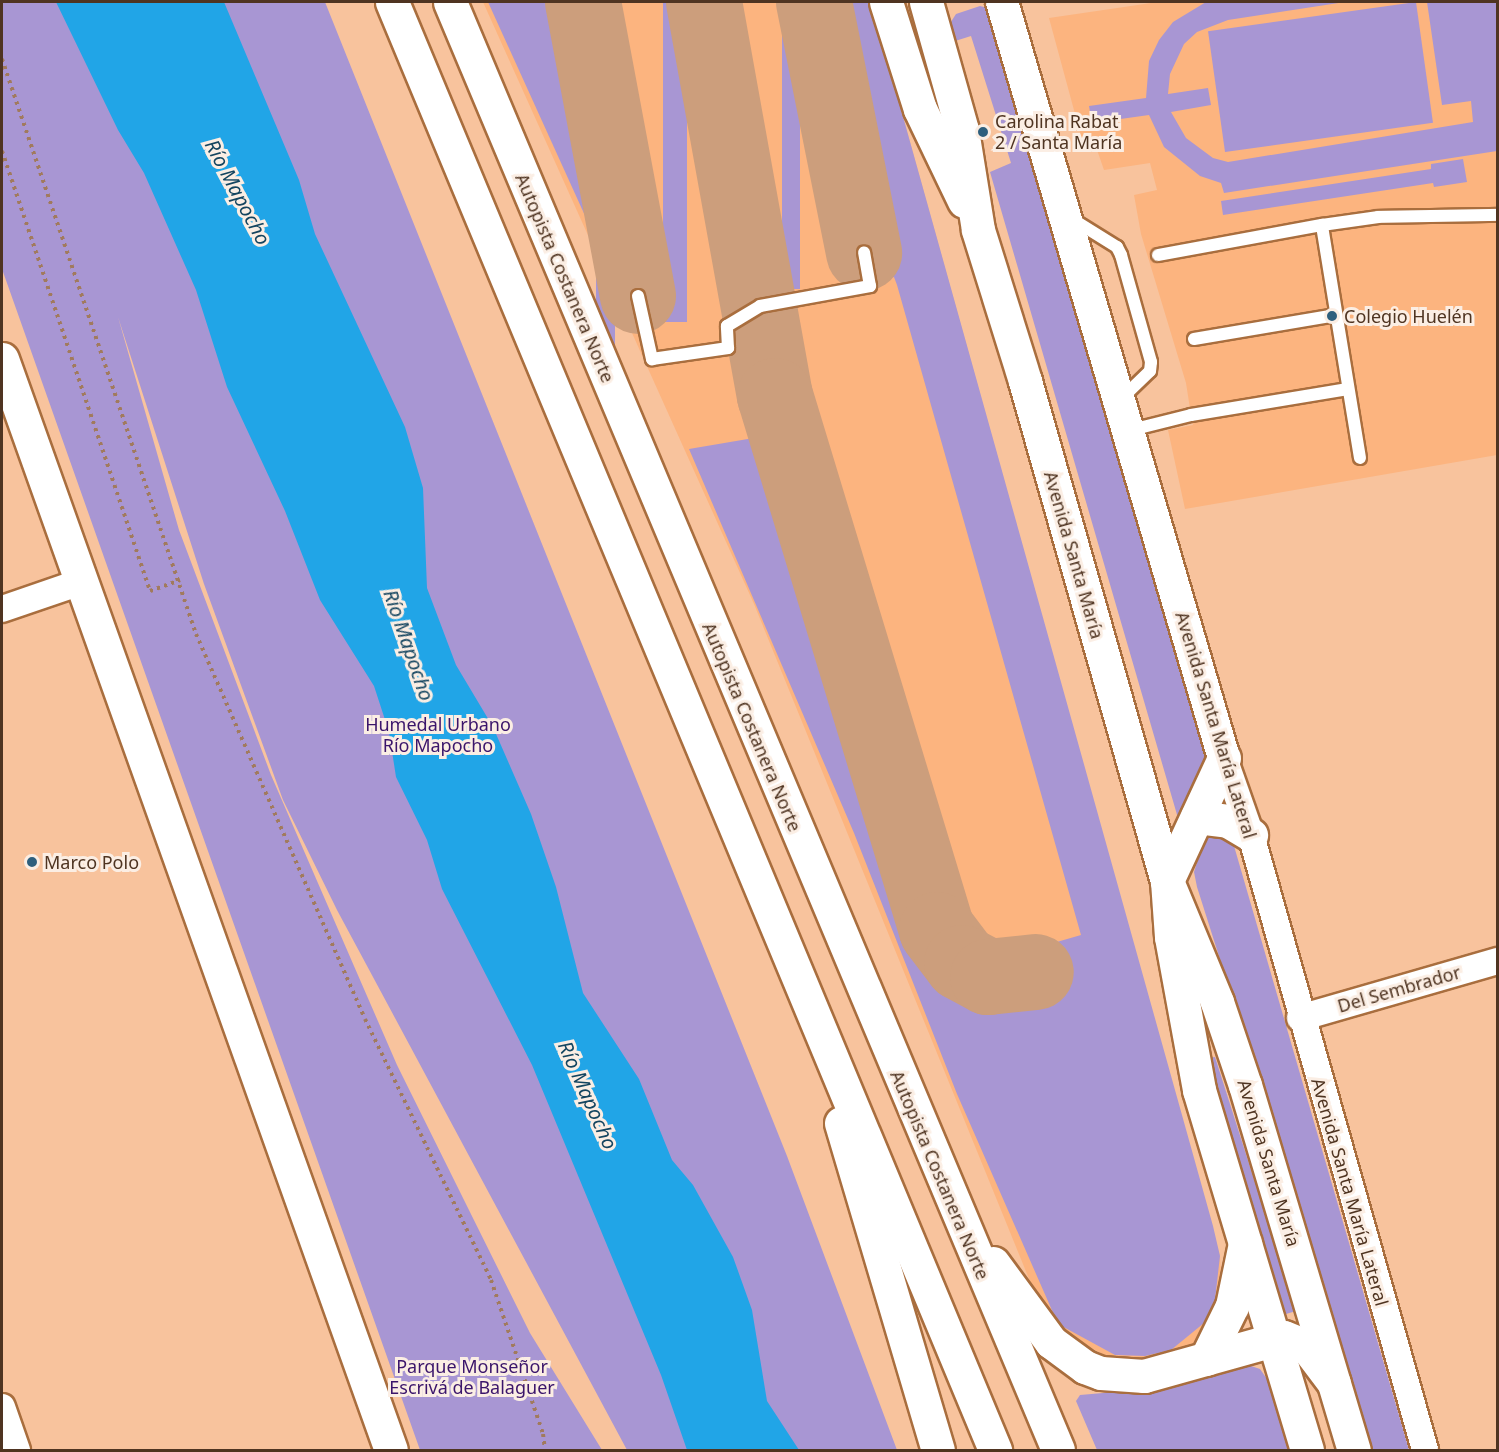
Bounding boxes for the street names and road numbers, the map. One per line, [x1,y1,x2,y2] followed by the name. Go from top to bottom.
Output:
[511,170,619,386] street label: Autopista Costanera Norte
[1040,469,1108,641] street label: Avenida Santa María
[1171,609,1261,841] street label: Avenida Santa María Lateral
[698,619,806,835] street label: Autopista Costanera Norte
[1335,961,1463,1017] street label: Del Sembrador
[886,1067,994,1283] street label: Autopista Costanera Norte
[1307,1076,1393,1308] street label: Avenida Santa María Lateral
[1233,1077,1305,1249] street label: Avenida Santa María

